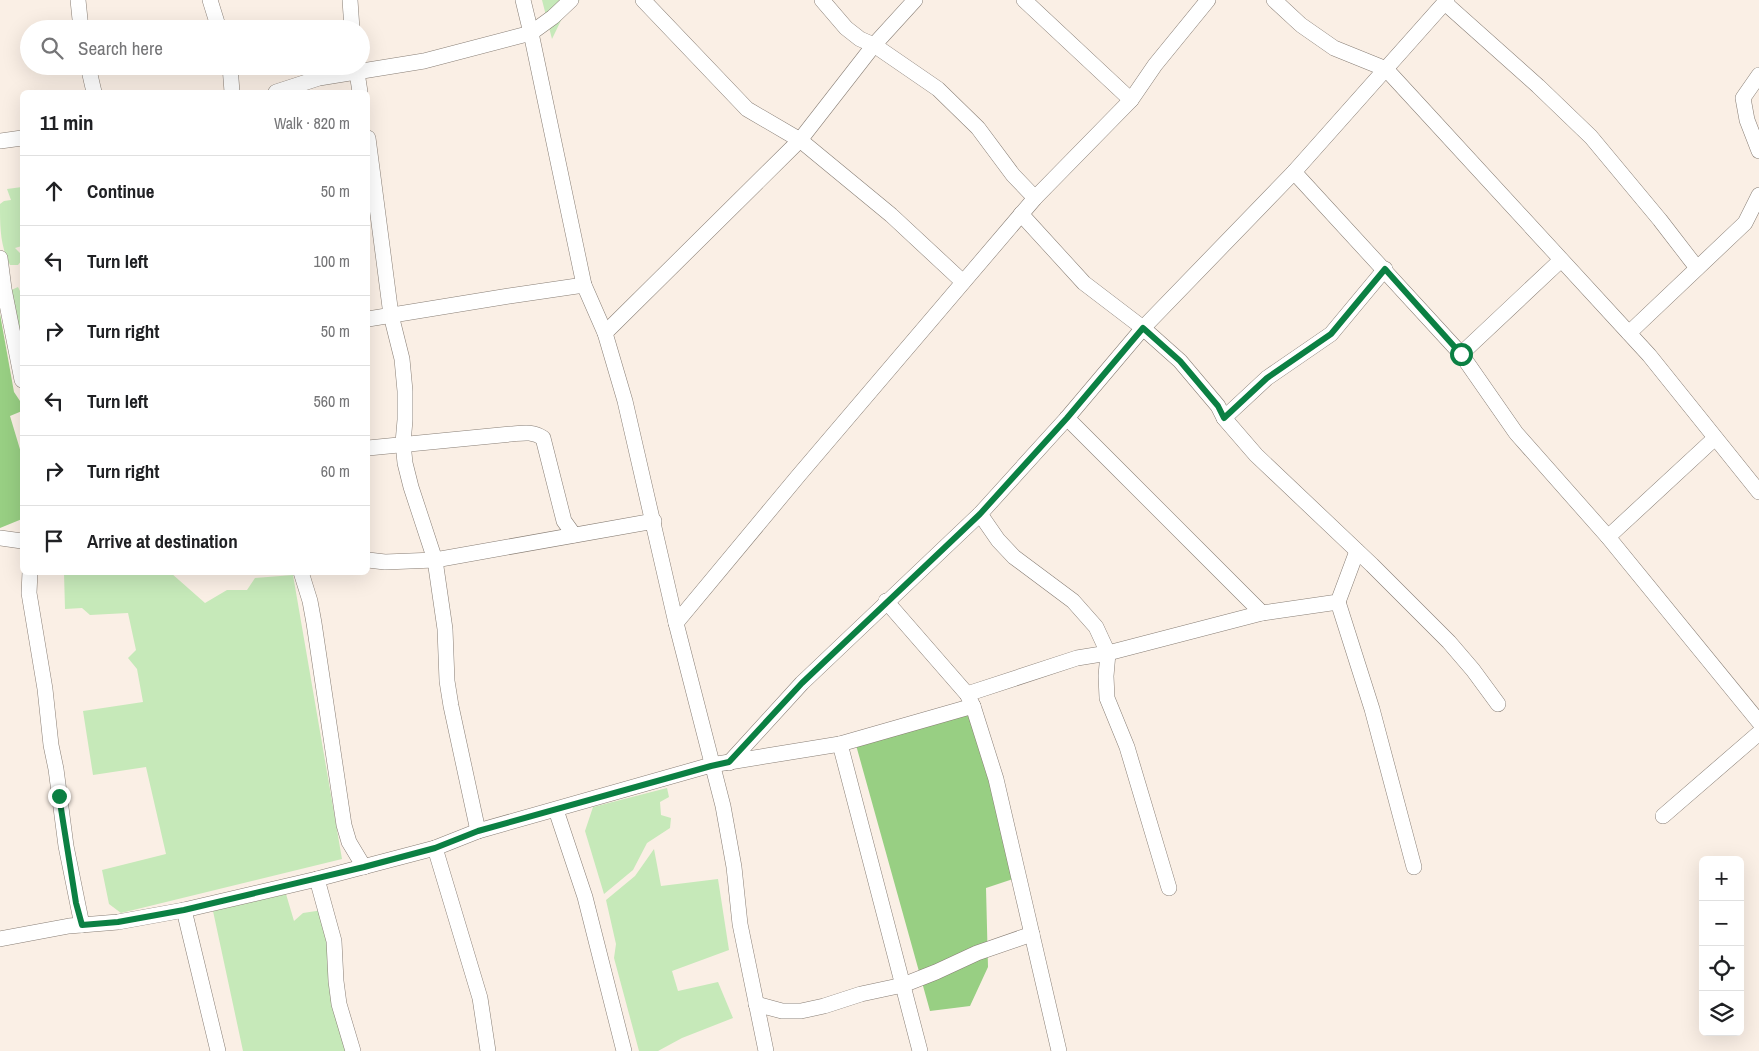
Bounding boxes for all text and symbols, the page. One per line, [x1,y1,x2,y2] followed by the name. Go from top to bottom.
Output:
[20,20,370,75] search box
[38,34,66,62] icon: search
[78,35,163,61] text: Search here
[40,108,94,137] text: 11 min
[274,112,350,134] text: Walk · 820 m
[40,177,68,205] icon: ahead
[87,178,155,204] text: Continue
[321,180,350,202] text: 50 m
[40,247,68,275] icon: left
[87,248,148,274] text: Turn left
[314,250,350,272] text: 100 m
[40,317,68,345] icon: right
[87,318,159,344] text: Turn right
[321,320,350,342] text: 50 m
[1450,343,1473,366] route start
[40,387,68,415] icon: left
[87,388,148,414] text: Turn left
[314,390,350,412] text: 560 m
[40,457,68,485] icon: right
[87,458,159,484] text: Turn right
[321,460,350,482] text: 60 m
[40,527,68,555] icon: arrive
[87,528,238,554] text: Arrive at destination
[48,785,71,808] route end
[1699,856,1744,1036] map controls
[1699,856,1744,901] button: +
[1699,901,1744,946] button: −
[1699,946,1744,991] button: locate
[1699,991,1744,1036] button: layers

